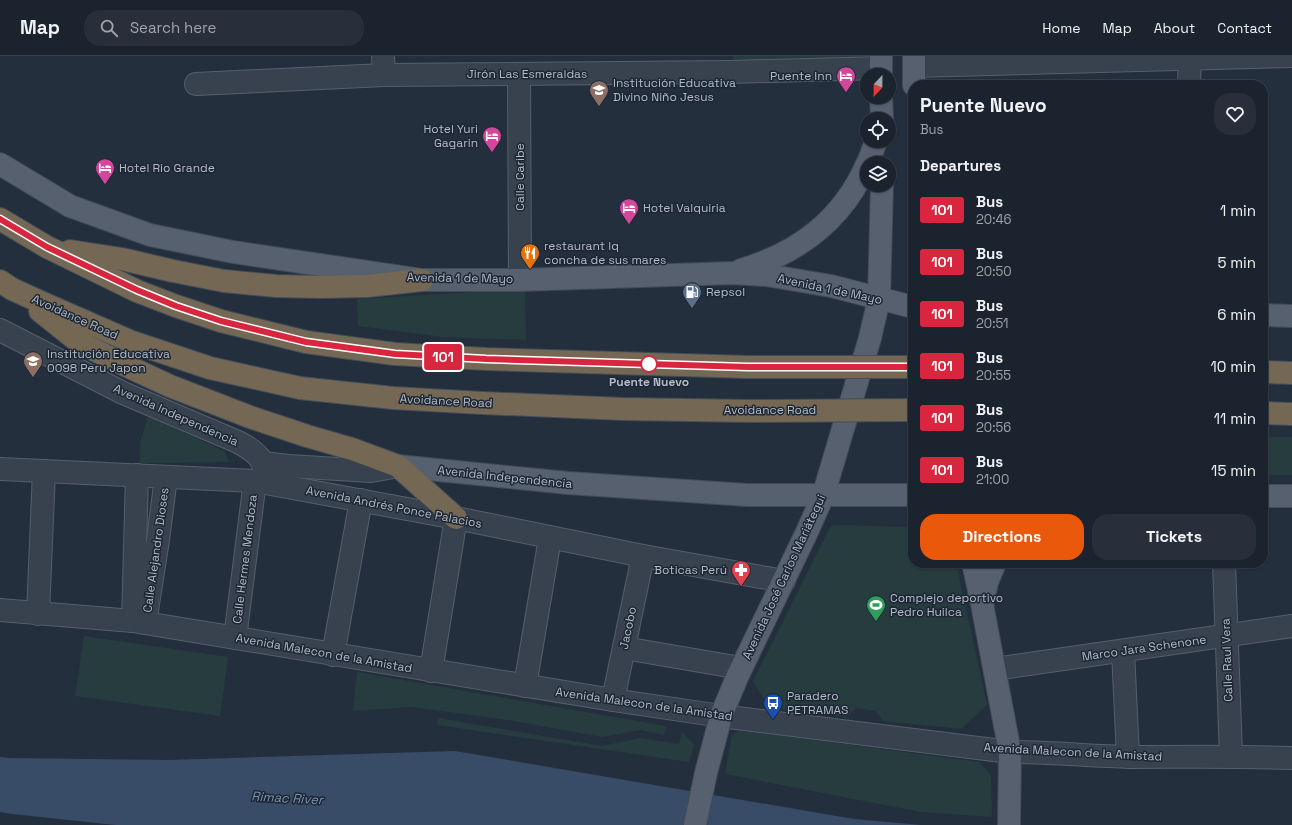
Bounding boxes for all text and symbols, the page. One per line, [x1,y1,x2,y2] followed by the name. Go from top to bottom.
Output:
[84,10,364,46] search box
[20,15,60,40] text: Map
[98,17,120,39] icon: search
[130,18,216,37] text: Search here
[1042,19,1080,37] text: Home
[1102,19,1132,37] text: Map
[1154,19,1195,37] text: About
[1217,19,1272,37] text: Contact
[835,65,857,93] hotel icon: Puente Inn
[467,66,587,82] street label: Jirón Las Esmeraldas
[770,68,832,84] place label: Puente Inn
[860,68,896,104] north arrow
[860,68,896,192] map controls
[613,75,736,105] place label: Institución Educativa Divino Niño Jesus
[588,79,610,107] school or university icon: Institución Educativa Divino Niño Jesus
[920,93,1047,118] text: Puente Nuevo
[1214,93,1256,135] button: heart
[860,112,896,148] button: locate
[423,121,478,151] place label: Hotel Yuri Gagarin
[920,121,943,138] text: Bus
[481,125,503,153] hotel icon: Hotel Yuri Gagarin
[512,143,528,211] street label: Calle Caribe
[860,156,896,192] button: layers
[920,156,1001,175] text: Departures
[94,157,116,185] hotel icon: Hotel Rio Grande
[119,160,215,176] place label: Hotel Rio Grande
[976,192,1003,211] text: Bus
[618,197,640,225] hotel icon: Hotel Valquiria
[643,200,726,216] place label: Hotel Valquiria
[931,201,953,219] text: 101
[1220,201,1256,220] text: 1 min
[976,211,1012,228] text: 20:46
[544,238,666,268] place label: restaurant lq concha de sus mares
[519,242,541,270] restaurant icon: restaurant lq concha de sus mares
[976,244,1003,263] text: Bus
[931,253,953,271] text: 101
[1217,253,1256,272] text: 5 min
[976,263,1012,280] text: 20:50
[407,269,513,287] street label: Avenida 1 de Mayo
[776,270,884,308] street label: Avenida 1 de Mayo
[681,281,703,309] fuel station icon: Repsol
[706,284,745,300] place label: Repsol
[29,291,121,343] street label: Avoidance Road
[976,296,1003,315] text: Bus
[931,305,953,323] text: 101
[1217,305,1256,324] text: 6 min
[976,315,1009,332] text: 20:51
[420,344,466,370] line badge: 101
[47,346,170,376] place label: Institución Educativa 0098 Peru Japon
[432,348,454,366] text: 101
[976,348,1003,367] text: Bus
[22,350,44,378] school or university icon: Institución Educativa 0098 Peru Japon
[640,355,658,373] marker: Puente Nuevo
[931,357,953,375] text: 101
[1210,357,1256,376] text: 10 min
[976,367,1011,384] text: 20:55
[609,374,689,390] place label: Puente Nuevo
[111,380,241,450] street label: Avenida Independencia
[399,391,493,411] street label: Avoidance Road
[976,400,1003,419] text: Bus
[724,402,816,418] street label: Avoidance Road
[931,409,953,427] text: 101
[1214,409,1256,428] text: 11 min
[976,419,1011,436] text: 20:56
[976,452,1003,471] text: Bus
[931,461,953,479] text: 101
[1211,461,1256,480] text: 15 min
[437,462,573,492] street label: Avenida Independencia
[976,471,1009,488] text: 21:00
[305,482,483,532] street label: Avenida Andrés Ponce Palacios
[139,487,173,613] street label: Calle Alejandro Dioses
[739,492,829,662] street label: Avenida José Carlos Mariátegui
[229,493,261,624] street label: Calle Hermes Mendoza
[920,514,1084,560] button: Directions
[1092,514,1256,560] button: Tickets
[730,559,752,587] pharmacy icon: Boticas Perú
[654,562,727,578] place label: Boticas Perú
[890,590,1003,620] place label: Complejo deportivo Pedro Huilca
[865,594,887,622] sports icon: Complejo deportivo Pedro Huilca
[616,605,640,651] street label: Jacobo
[1218,618,1236,702] street label: Calle Raul Vera
[235,630,413,676] street label: Avenida Malecon de la Amistad
[1081,631,1207,665] street label: Marco Jara Schenone
[554,684,734,724] street label: Avenida Malecon de la Amistad
[787,688,848,718] place label: Paradero PETRAMAS
[762,692,784,720] bus stop icon: Paradero PETRAMAS
[983,739,1163,765] street label: Avenida Malecon de la Amistad
[251,788,325,808] water label: Rimac River

